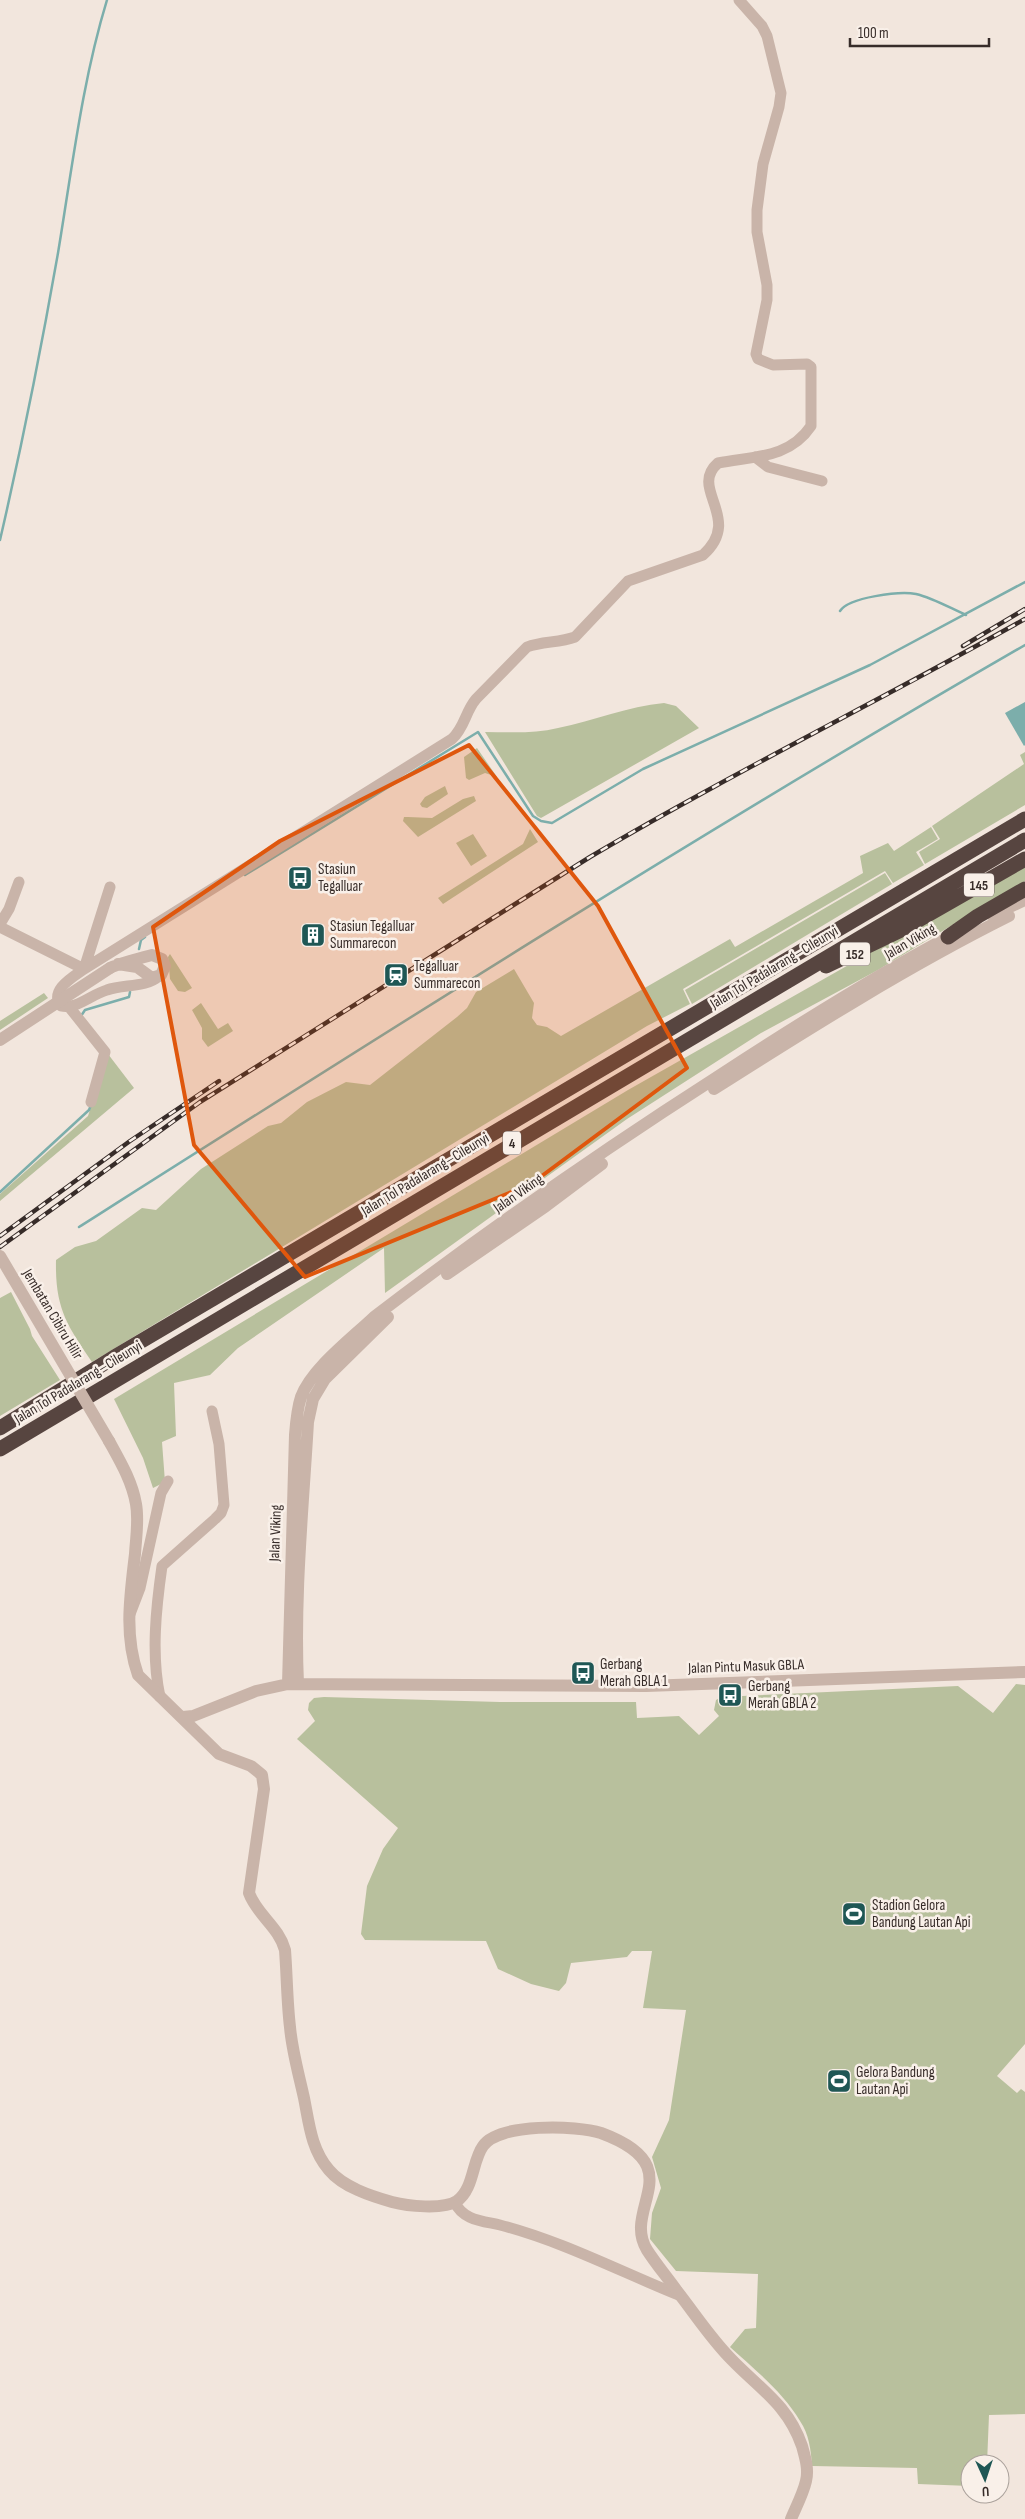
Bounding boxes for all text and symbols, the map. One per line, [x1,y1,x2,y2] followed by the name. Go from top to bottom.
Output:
[850,15,989,47] scale bar
[858,24,889,43] text: 100 m
[318,860,363,896] place label: Stasiun Tegalluar
[287,865,313,891] bus stop icon: Stasiun Tegalluar
[964,874,994,896] road number: 145
[330,917,415,953] place label: Stasiun Tegalluar Summarecon
[880,919,940,964] street label: Jalan Viking
[300,922,326,948] building icon: Stasiun Tegalluar Summarecon
[706,922,842,1014] street label: Jalan Tol Padalarang–Cileunyi
[840,942,870,966] road number: 152
[414,957,480,993] place label: Tegalluar Summarecon
[383,962,409,988] station icon: Tegalluar Summarecon
[357,1129,493,1221] street label: Jalan Tol Padalarang–Cileunyi
[503,1132,521,1154] road number: 4
[489,1169,547,1218] street label: Jalan Viking
[18,1265,87,1364] street label: Jembatan Cibiru Hilir
[10,1337,146,1429] street label: Jalan Tol Padalarang–Cileunyi
[265,1504,286,1563] street label: Jalan Viking
[600,1655,668,1691] place label: Gerbang Merah GBLA 1
[687,1655,805,1678] street label: Jalan Pintu Masuk GBLA
[570,1660,596,1686] bus stop icon: Gerbang Merah GBLA 1
[748,1677,816,1713] place label: Gerbang Merah GBLA 2
[717,1682,743,1708] bus stop icon: Gerbang Merah GBLA 2
[872,1896,971,1932] place label: Stadion Gelora Bandung Lautan Api
[841,1901,867,1927] sports icon: Stadion Gelora Bandung Lautan Api
[856,2063,935,2099] place label: Gelora Bandung Lautan Api
[826,2068,852,2094] sports icon: Gelora Bandung Lautan Api
[960,2454,1010,2504] north arrow
[982,2483,990,2500] text: U

